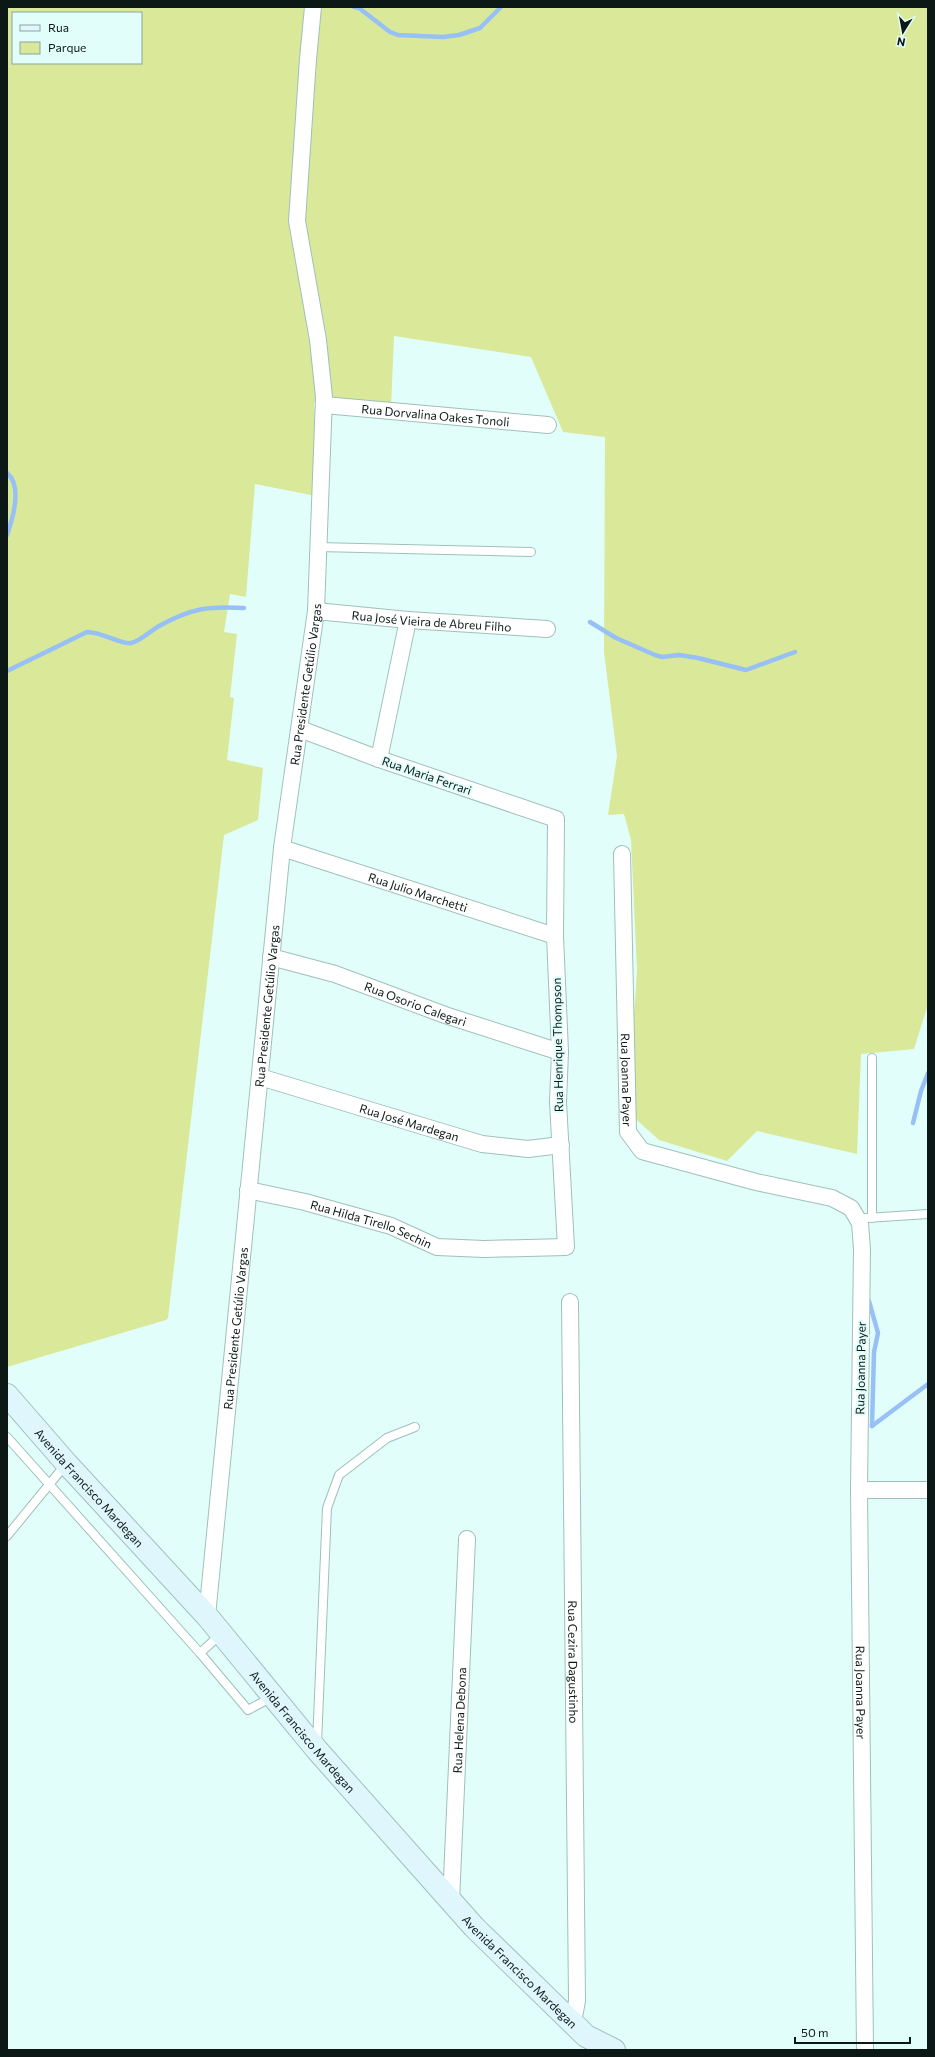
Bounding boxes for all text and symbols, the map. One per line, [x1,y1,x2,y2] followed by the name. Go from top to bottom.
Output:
[12,12,142,64] legend
[883,12,923,52] north arrow
[48,20,69,34] text: Rua
[896,35,906,49] text: N
[48,40,86,54] text: Parque
[361,401,510,429] street label: Rua Dorvalina Oakes Tonoli
[287,603,323,766] street label: Rua Presidente Getúlio Vargas
[351,608,512,634] street label: Rua José Vieira de Abreu Filho
[380,753,474,797] street label: Rua Maria Ferrari
[367,869,469,914] street label: Rua Julio Marchetti
[252,924,281,1088] street label: Rua Presidente Getúlio Vargas
[549,978,565,1112] street label: Rua Henrique Thompson
[363,979,468,1028] street label: Rua Osorio Calegari
[618,1033,635,1127] street label: Rua Joanna Payer
[358,1100,461,1144] street label: Rua José Mardegan
[309,1197,434,1251] street label: Rua Hilda Tirello Sechin
[220,1246,250,1410] street label: Rua Presidente Getúlio Vargas
[852,1321,869,1415] street label: Rua Joanna Payer
[32,1425,147,1550] street label: Avenida Francisco Mardegan
[566,1600,581,1724] street label: Rua Cezira Dagustinho
[853,1646,869,1739] street label: Rua Joanna Payer
[247,1667,358,1795] street label: Avenida Francisco Mardegan
[450,1667,468,1774] street label: Rua Helena Debona
[460,1912,580,2031] street label: Avenida Francisco Mardegan
[795,2019,910,2045] scale bar
[801,2025,829,2039] text: 50 m

